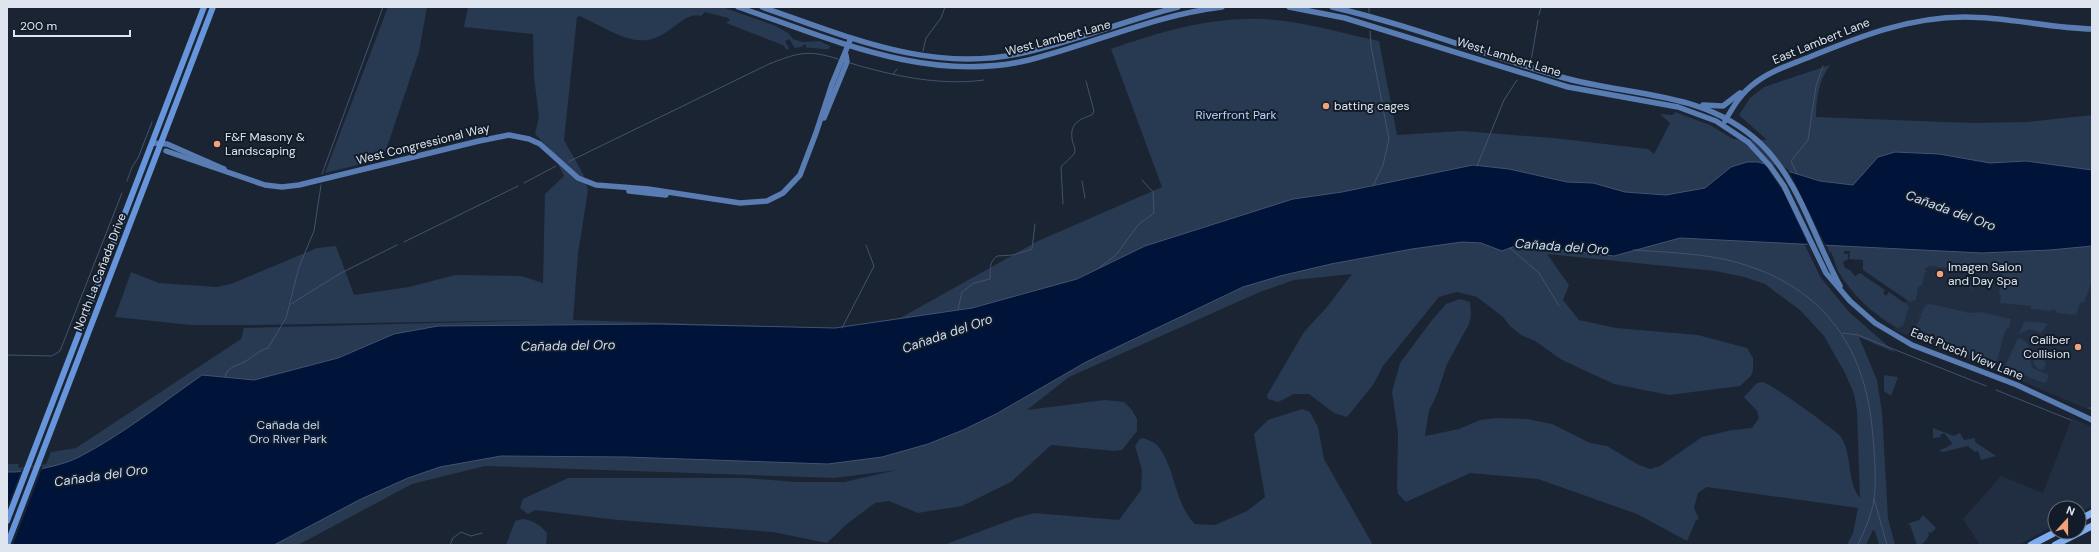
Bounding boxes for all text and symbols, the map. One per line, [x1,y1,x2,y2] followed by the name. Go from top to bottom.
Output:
[14,12,130,38] scale bar
[1770,14,1872,68] street label: East Lambert Lane
[1004,16,1113,60] street label: West Lambert Lane
[20,18,57,34] text: 200 m
[1455,34,1563,81] street label: West Lambert Lane
[1334,98,1410,114] place label: batting cages
[1321,101,1331,111] marker: batting cages
[1195,107,1277,123] park label: Riverfront Park
[355,120,492,168] street label: West Congressional Way
[225,129,305,159] place label: F&F Masony & Landscaping
[212,139,222,149] marker: F&F Masony & Landscaping
[1903,186,1998,235] water label: Cañada del Oro
[70,211,130,333] street label: North La Cañada Drive
[1514,235,1610,258] water label: Cañada del Oro
[1948,259,2022,289] place label: Imagen Salon and Day Spa
[1935,269,1945,279] marker: Imagen Salon and Day Spa
[900,310,995,357] water label: Cañada del Oro
[1908,324,2026,384] street label: East Pusch View Lane
[2023,332,2071,362] place label: Caliber Collision
[521,336,616,355] water label: Cañada del Oro
[2073,342,2083,352] marker: Caliber Collision
[249,417,327,447] park label: Cañada del Oro River Park
[53,460,149,490] water label: Cañada del Oro
[2047,500,2087,540] north arrow
[2064,503,2077,519] text: N

